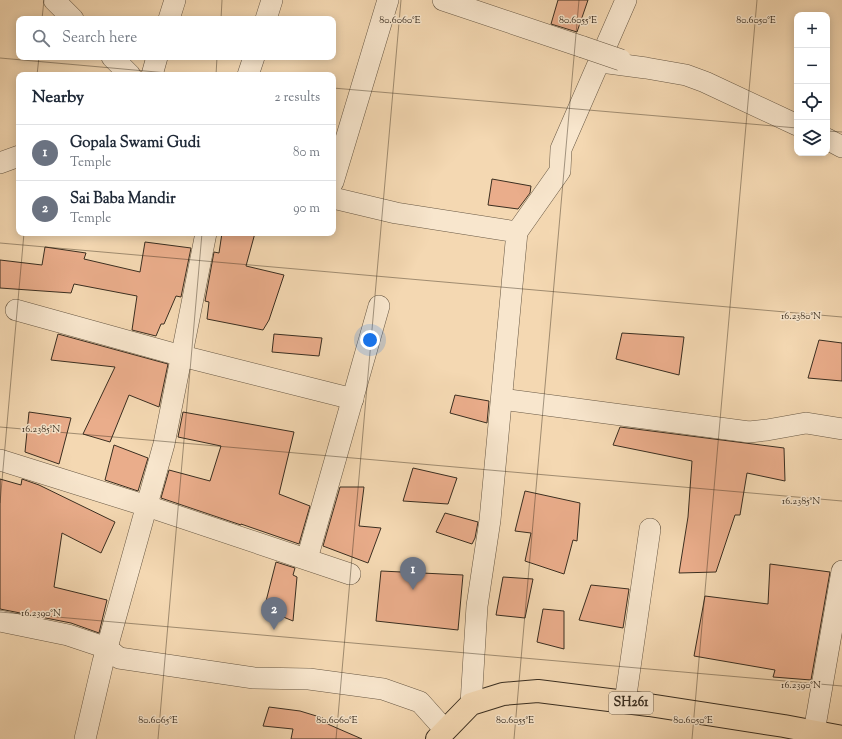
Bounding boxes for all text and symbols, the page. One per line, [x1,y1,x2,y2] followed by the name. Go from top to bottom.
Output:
[794,12,830,156] map controls
[794,12,830,48] button: +
[379,13,421,28] text: 80.6060°E
[559,13,597,28] text: 80.6055°E
[736,13,776,28] text: 80.6050°E
[16,16,336,60] search box
[30,27,52,49] icon: search
[62,28,137,49] text: Search here
[794,48,830,84] button: −
[794,84,830,120] button: locate
[32,86,84,110] text: Nearby
[275,89,320,107] text: 2 results
[794,120,830,156] button: layers
[70,133,200,154] text: Gopala Swami Gudi
[43,144,47,162] text: 1
[293,144,320,162] text: 80 m
[70,154,111,172] text: Temple
[70,189,176,210] text: Sai Baba Mandir
[42,200,48,218] text: 2
[293,200,320,218] text: 90 m
[70,210,111,228] text: Temple
[781,309,821,324] text: 16.2380°N
[360,330,380,350] your location
[22,422,60,437] text: 16.2385°N
[782,494,820,509] text: 16.2385°N
[400,557,426,590] pin: 1
[261,597,287,630] pin: 2
[21,606,61,621] text: 16.2390°N
[781,678,821,693] text: 16.2390°N
[609,692,653,714] road number: SH261
[138,713,178,728] text: 80.6065°E
[316,713,358,728] text: 80.6060°E
[496,713,534,728] text: 80.6055°E
[673,713,713,728] text: 80.6050°E

